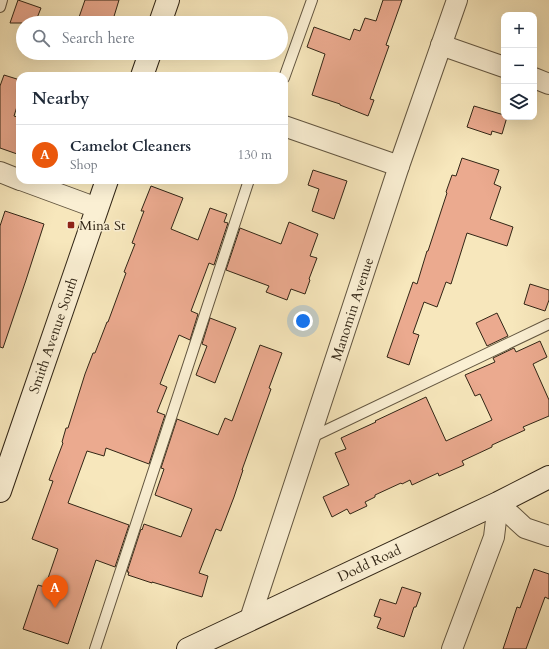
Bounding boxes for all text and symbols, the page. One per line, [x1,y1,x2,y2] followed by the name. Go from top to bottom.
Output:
[501,12,537,120] map controls
[501,12,537,48] button: +
[16,16,288,60] search box
[30,27,52,49] icon: search
[62,28,135,48] text: Search here
[501,48,537,84] button: −
[501,84,537,120] button: layers
[32,87,89,110] text: Nearby
[70,136,191,156] text: Camelot Cleaners
[40,146,50,164] text: A
[238,146,272,164] text: 130 m
[70,156,98,174] text: Shop
[79,216,126,235] place label: Mina St
[66,220,76,230] marker: Mina St
[327,255,378,363] street label: Manomin Avenue
[25,274,82,396] street label: Smith Avenue South
[293,311,313,331] your location
[334,540,405,587] street label: Dodd Road
[42,575,68,608] pin: A

